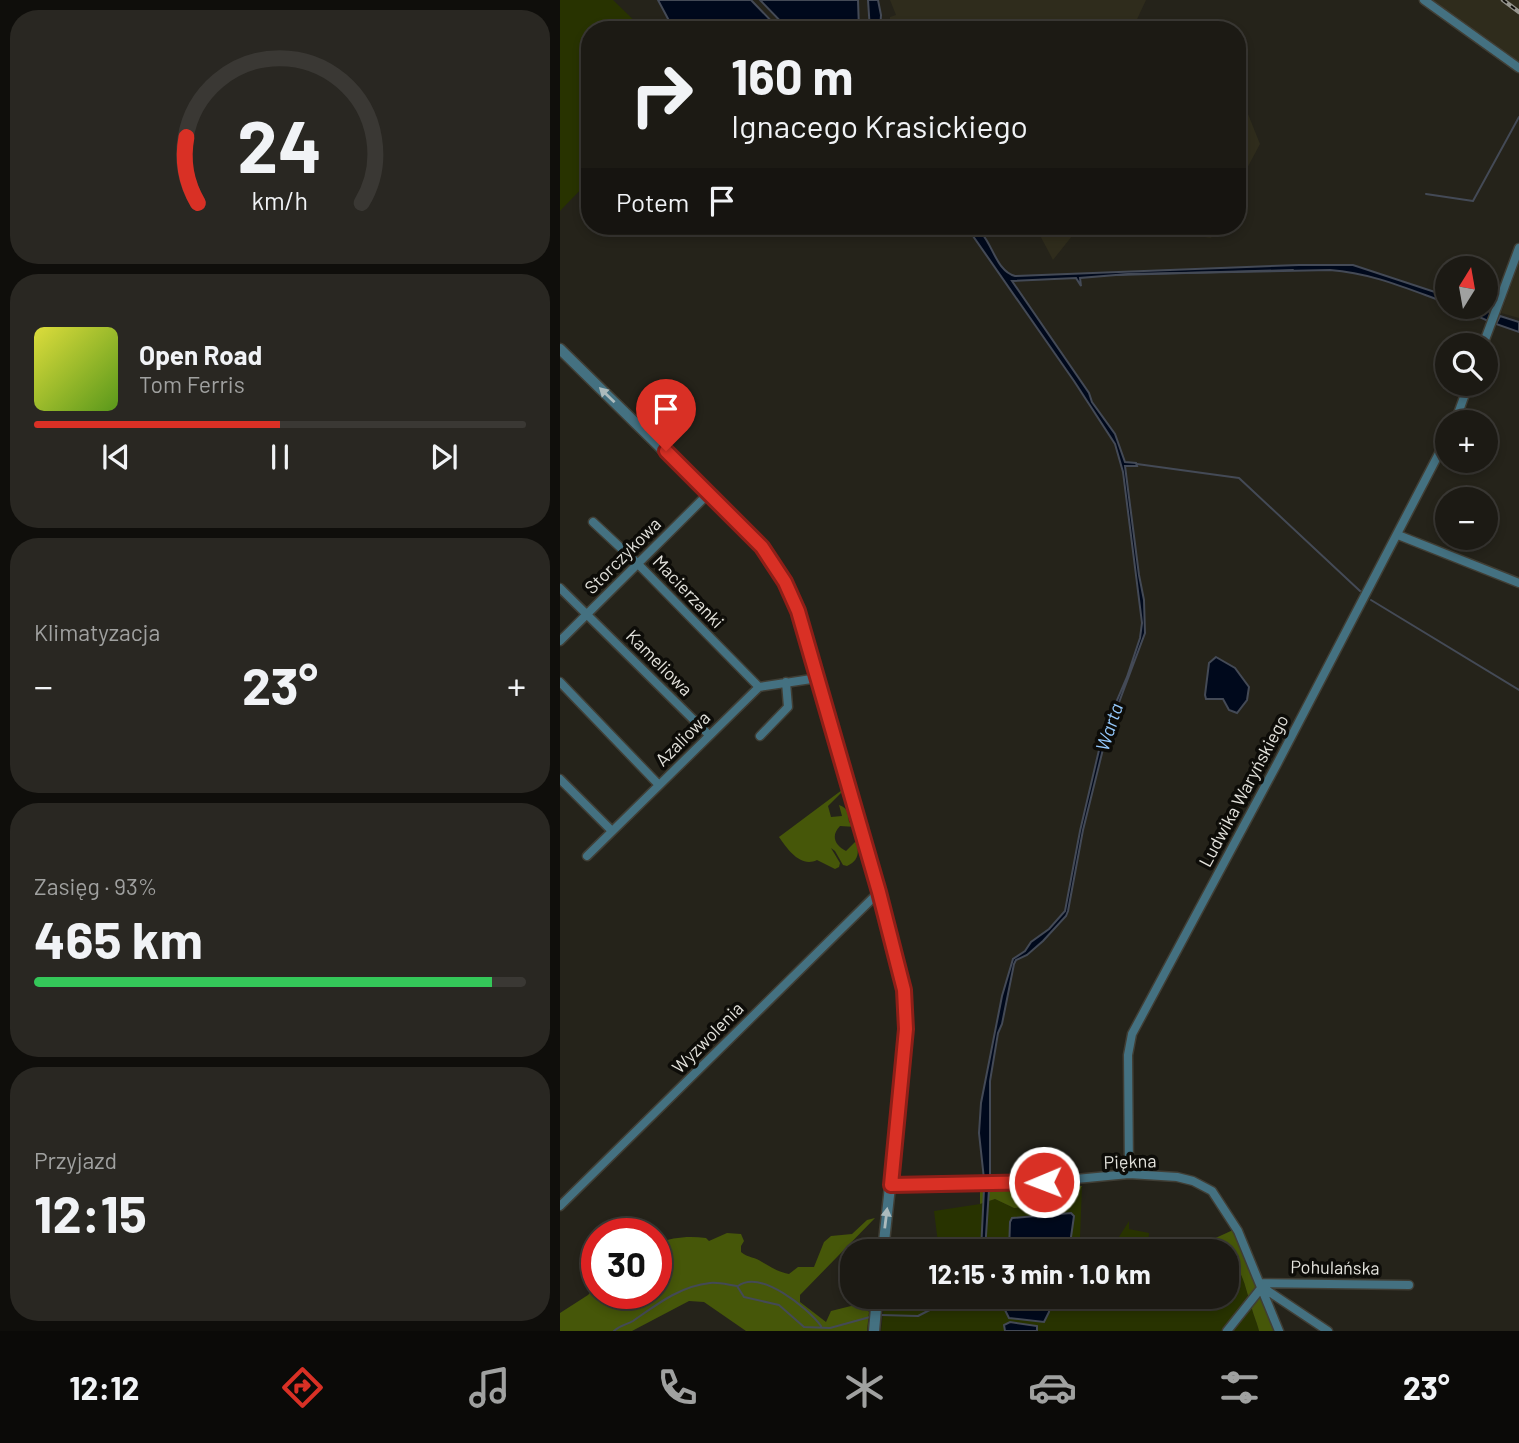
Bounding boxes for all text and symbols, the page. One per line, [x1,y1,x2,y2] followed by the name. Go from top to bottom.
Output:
[731,46,853,105] text: 160 m
[616,49,707,140] icon: right
[238,100,322,188] text: 24
[731,106,1028,144] text: Ignacego Krasickiego
[703,182,741,220] icon: arrive
[252,185,308,215] text: km/h
[616,186,689,217] text: Potem
[1435,256,1498,318] north arrow
[1435,256,1498,550] map controls
[1435,333,1498,396] button: search
[139,339,262,370] text: Open Road
[139,370,245,398] text: Tom Ferris
[636,379,696,451] pin
[599,386,616,403] one-way arrow
[647,390,685,428] icon: arrive
[1435,410,1498,473] button: +
[97,438,135,476] icon: previous
[261,438,299,476] icon: pause
[425,438,463,476] icon: next
[1435,487,1498,550] button: −
[580,513,665,598] street label: Storczykowa
[649,550,729,632] street label: Macierzanki
[34,618,160,646] text: Klimatyzacja
[622,625,697,700] street label: Kameliowa
[242,653,318,715] text: 23°
[34,662,53,708] text: −
[507,662,526,708] text: +
[1090,700,1127,754] water label: Warta
[650,706,714,770] street label: Azaliowa
[1194,711,1293,870] street label: Ludwika Waryńskiego
[34,872,157,900] text: Zasięg · 93%
[34,907,203,969] text: 465 km
[667,997,747,1077] street label: Wyzwolenia
[1007,1145,1081,1219] position arrow
[34,1146,117,1174] text: Przyjazd
[1103,1149,1157,1173] street label: Piękna
[34,1181,147,1243] text: 12:15
[881,1207,892,1229] one-way arrow
[581,1218,672,1309] speed limit sign: 30
[1290,1255,1380,1279] street label: Pohulańska
[928,1258,1151,1289] text: 12:15 · 3 min · 1.0 km
[278,1363,327,1412] icon: directions
[465,1363,514,1412] icon: music
[653,1363,702,1412] icon: phone
[840,1363,889,1412] icon: climate
[1028,1363,1077,1412] icon: car
[1215,1363,1264,1412] icon: filters
[69,1368,139,1406] text: 12:12
[1403,1368,1450,1406] text: 23°

